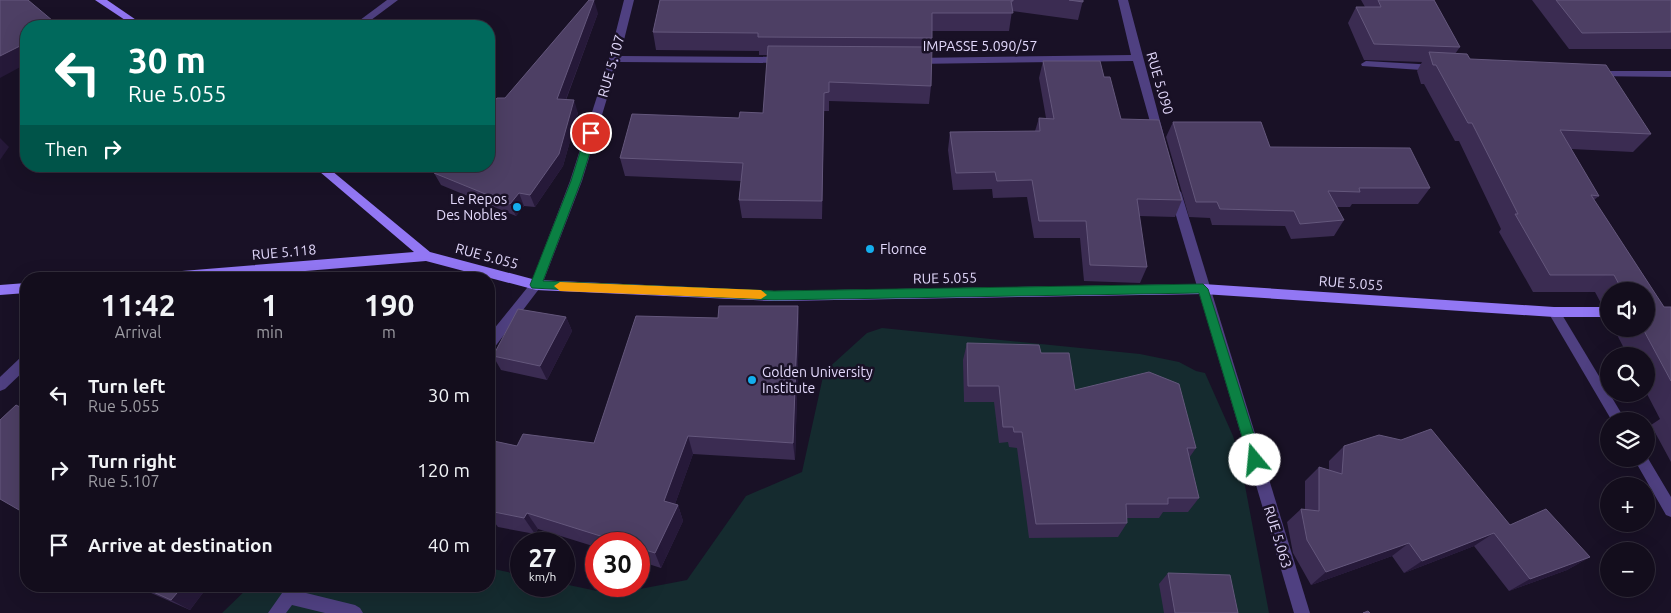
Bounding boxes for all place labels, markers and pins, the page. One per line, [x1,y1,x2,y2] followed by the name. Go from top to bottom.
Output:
[570,112,612,154] pin
[436,191,507,223] place label: Le Repos Des Nobles
[511,201,523,213] marker: Le Repos Des Nobles
[880,241,927,257] place label: Flornce
[864,243,876,255] marker: Flornce
[762,364,873,396] place label: Golden University Institute
[746,374,758,386] marker: Golden University Institute

